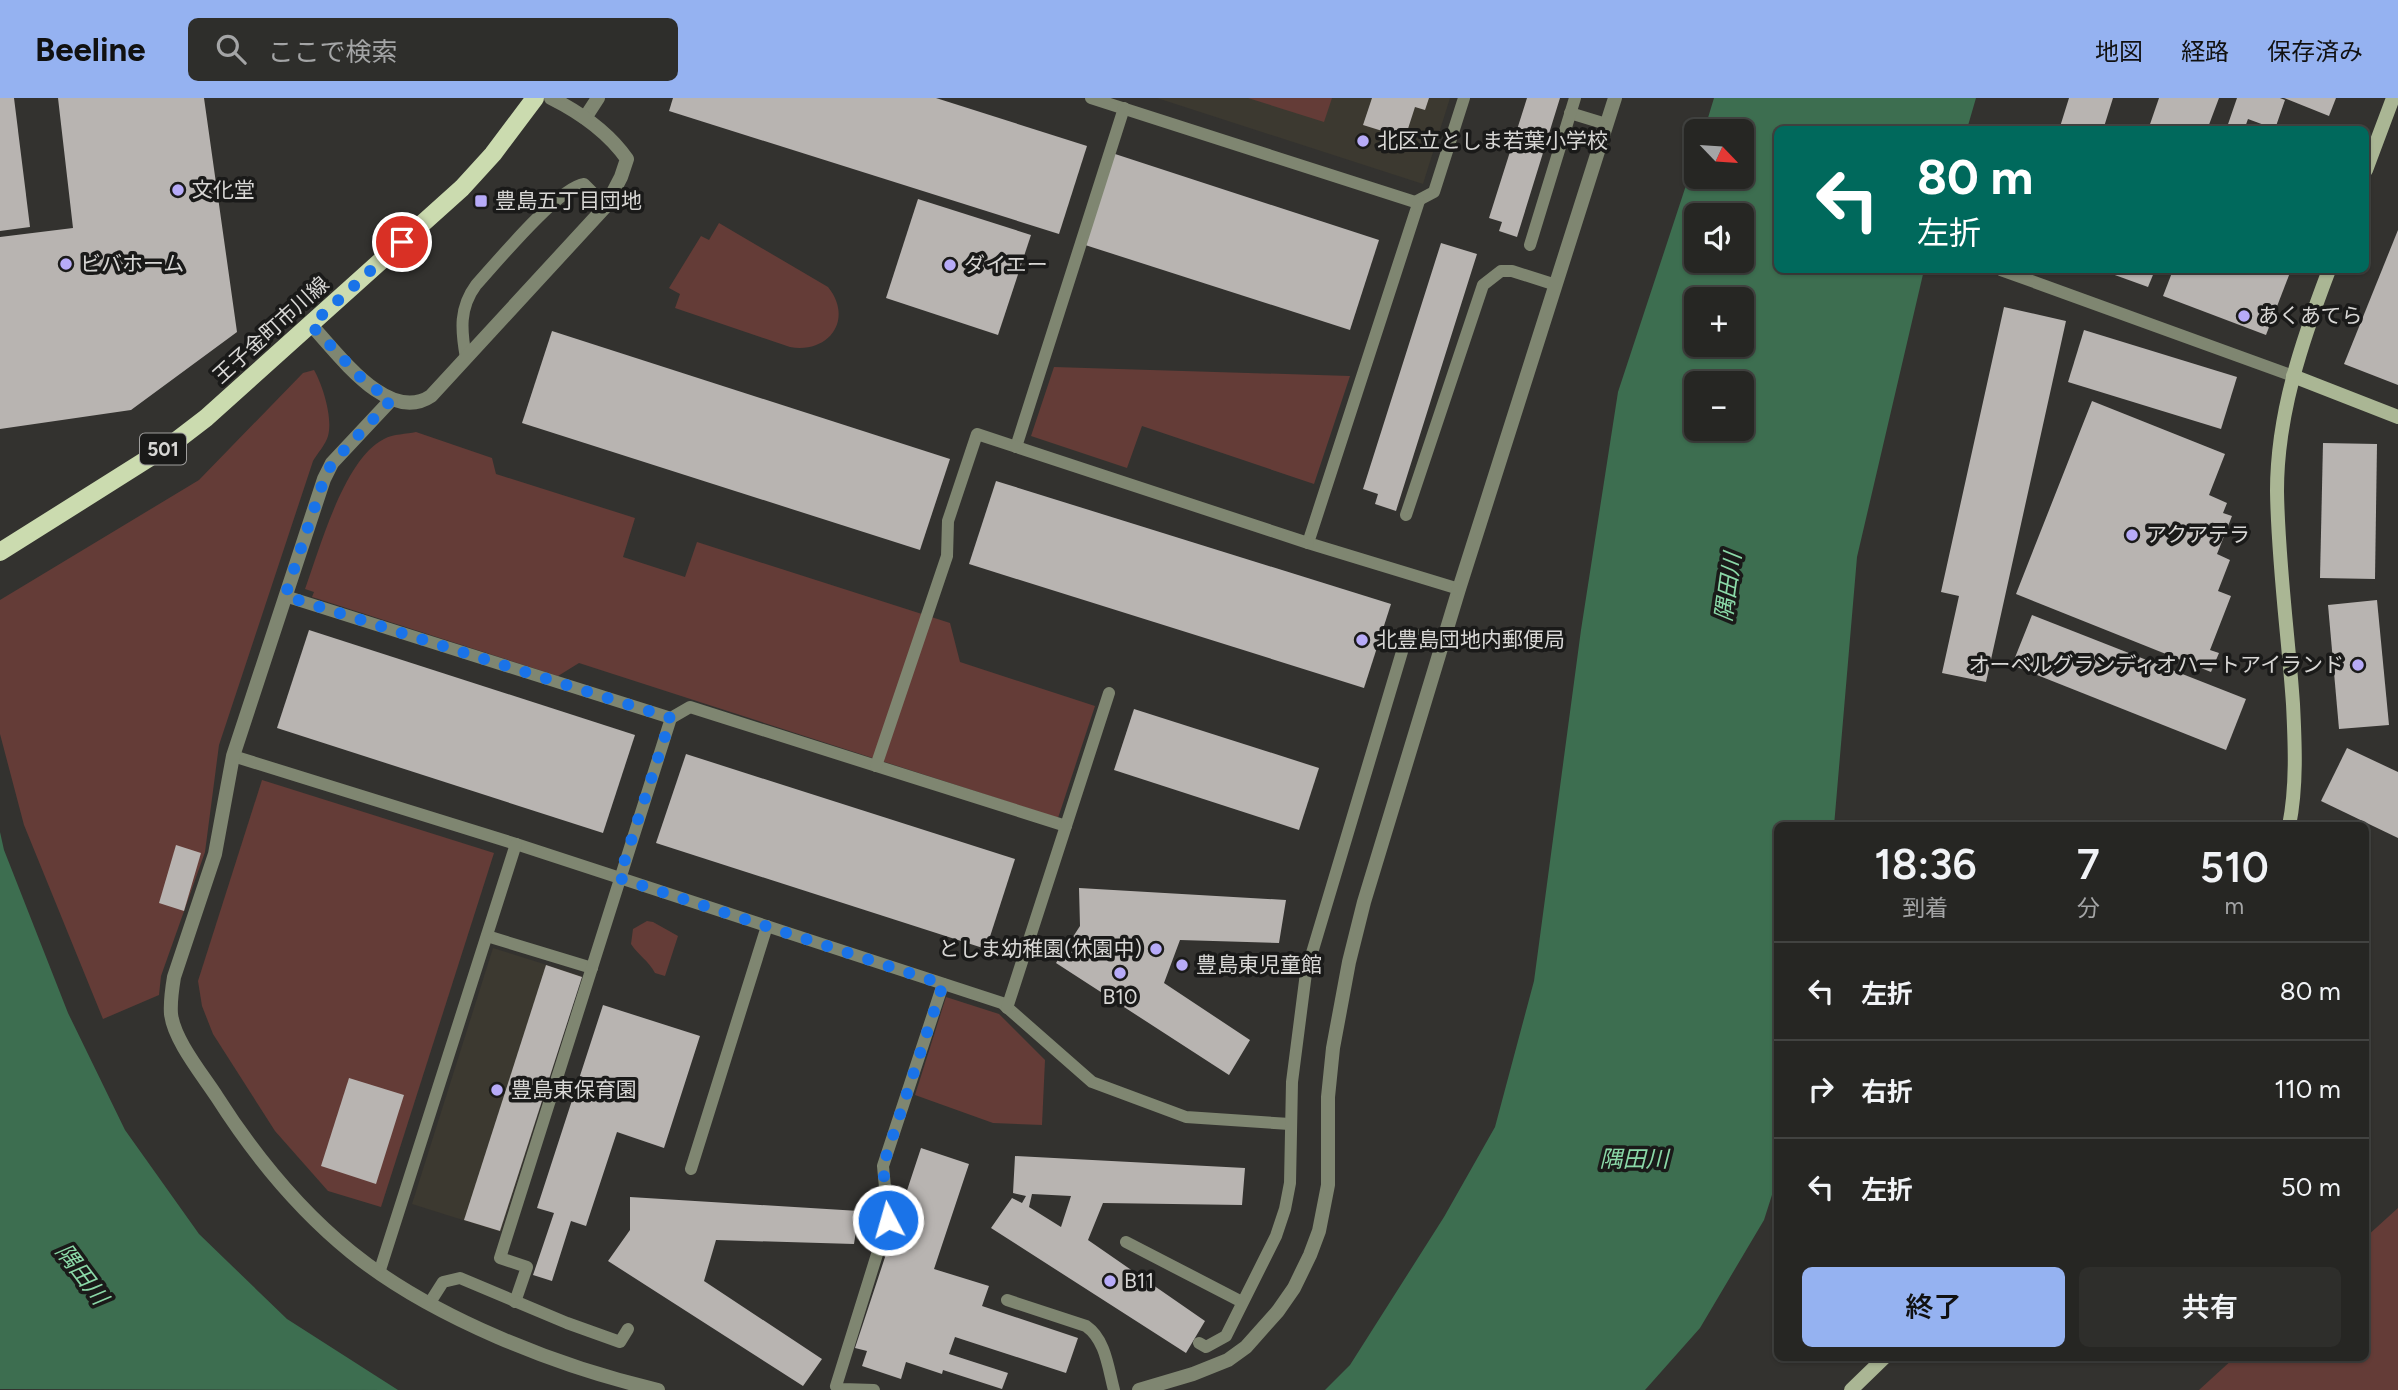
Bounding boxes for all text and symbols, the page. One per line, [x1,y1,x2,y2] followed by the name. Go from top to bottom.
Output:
[188,18,678,81] search box
[35,30,146,69] text: Beeline
[212,30,250,68] icon: search
[268,36,398,68] text: ここで検索
[2095,37,2143,66] text: 地図
[2181,37,2229,66] text: 経路
[2267,37,2363,66] text: 保存済み
[1684,119,1754,189] north arrow
[1684,119,1754,441] map controls
[1377,128,1608,153] place label: 北区立としま若葉小学校
[1355,133,1371,149] marker: 北区立としま若葉小学校
[1917,147,2033,206] text: 80 m
[1802,154,1893,245] icon: left
[192,177,255,202] place label: 文化堂
[170,182,186,198] marker: 文化堂
[495,188,642,213] place label: 豊島五丁目団地
[473,193,489,209] marker: 豊島五丁目団地
[1684,203,1754,273] button: sound
[372,212,432,272] pin
[1917,214,1981,252] text: 左折
[383,223,421,261] icon: arrive
[80,251,184,276] place label: ビバホーム
[964,252,1048,277] place label: ダイエー
[58,256,74,272] marker: ビバホーム
[942,257,958,273] marker: ダイエー
[208,271,334,388] street label: 王子金町市川線
[1684,287,1754,357] button: +
[2258,303,2363,328] place label: あくあてら
[2236,308,2252,324] marker: あくあてら
[1684,371,1754,441] button: −
[140,434,186,464] road number: 501
[2146,522,2250,547] place label: アクアテラ
[2124,527,2140,543] marker: アクアテラ
[1709,548,1747,623] water label: 隅田川
[1376,627,1565,652] place label: 北豊島団地内郵便局
[1354,632,1370,648] marker: 北豊島団地内郵便局
[1969,652,2344,677] place label: オーベルグランディオハートアイランド
[2350,657,2366,673] marker: オーベルグランディオハートアイランド
[1874,839,1977,890] text: 18:36
[2077,839,2100,890] text: 7
[2200,842,2269,893] text: 510
[2225,892,2244,920] text: m
[1902,894,1948,922] text: 到着
[2077,894,2100,922] text: 分
[938,936,1142,961] place label: としま幼稚園(休園中)
[1148,941,1164,957] marker: としま幼稚園(休園中)
[1196,952,1322,977] place label: 豊島東児童館
[1174,957,1190,973] marker: 豊島東児童館
[1112,965,1128,981] marker: B10
[1802,972,1840,1010] icon: left
[2280,975,2341,1007] text: 80 m
[1861,978,1913,1010] text: 左折
[1103,984,1137,1009] place label: B10
[1802,1070,1840,1108] icon: right
[2274,1073,2341,1105] text: 110 m
[1861,1076,1913,1108] text: 右折
[511,1077,637,1102] place label: 豊島東保育園
[489,1082,505,1098] marker: 豊島東保育園
[1600,1145,1672,1173] water label: 隅田川
[1802,1168,1840,1206] icon: left
[2281,1171,2341,1203] text: 50 m
[1861,1174,1913,1206] text: 左折
[851,1183,925,1257] position arrow
[50,1238,116,1312] water label: 隅田川
[1802,1267,2065,1347] button: 終了
[2079,1267,2341,1347] button: 共有
[1124,1268,1154,1293] place label: B11
[1102,1273,1118,1289] marker: B11

